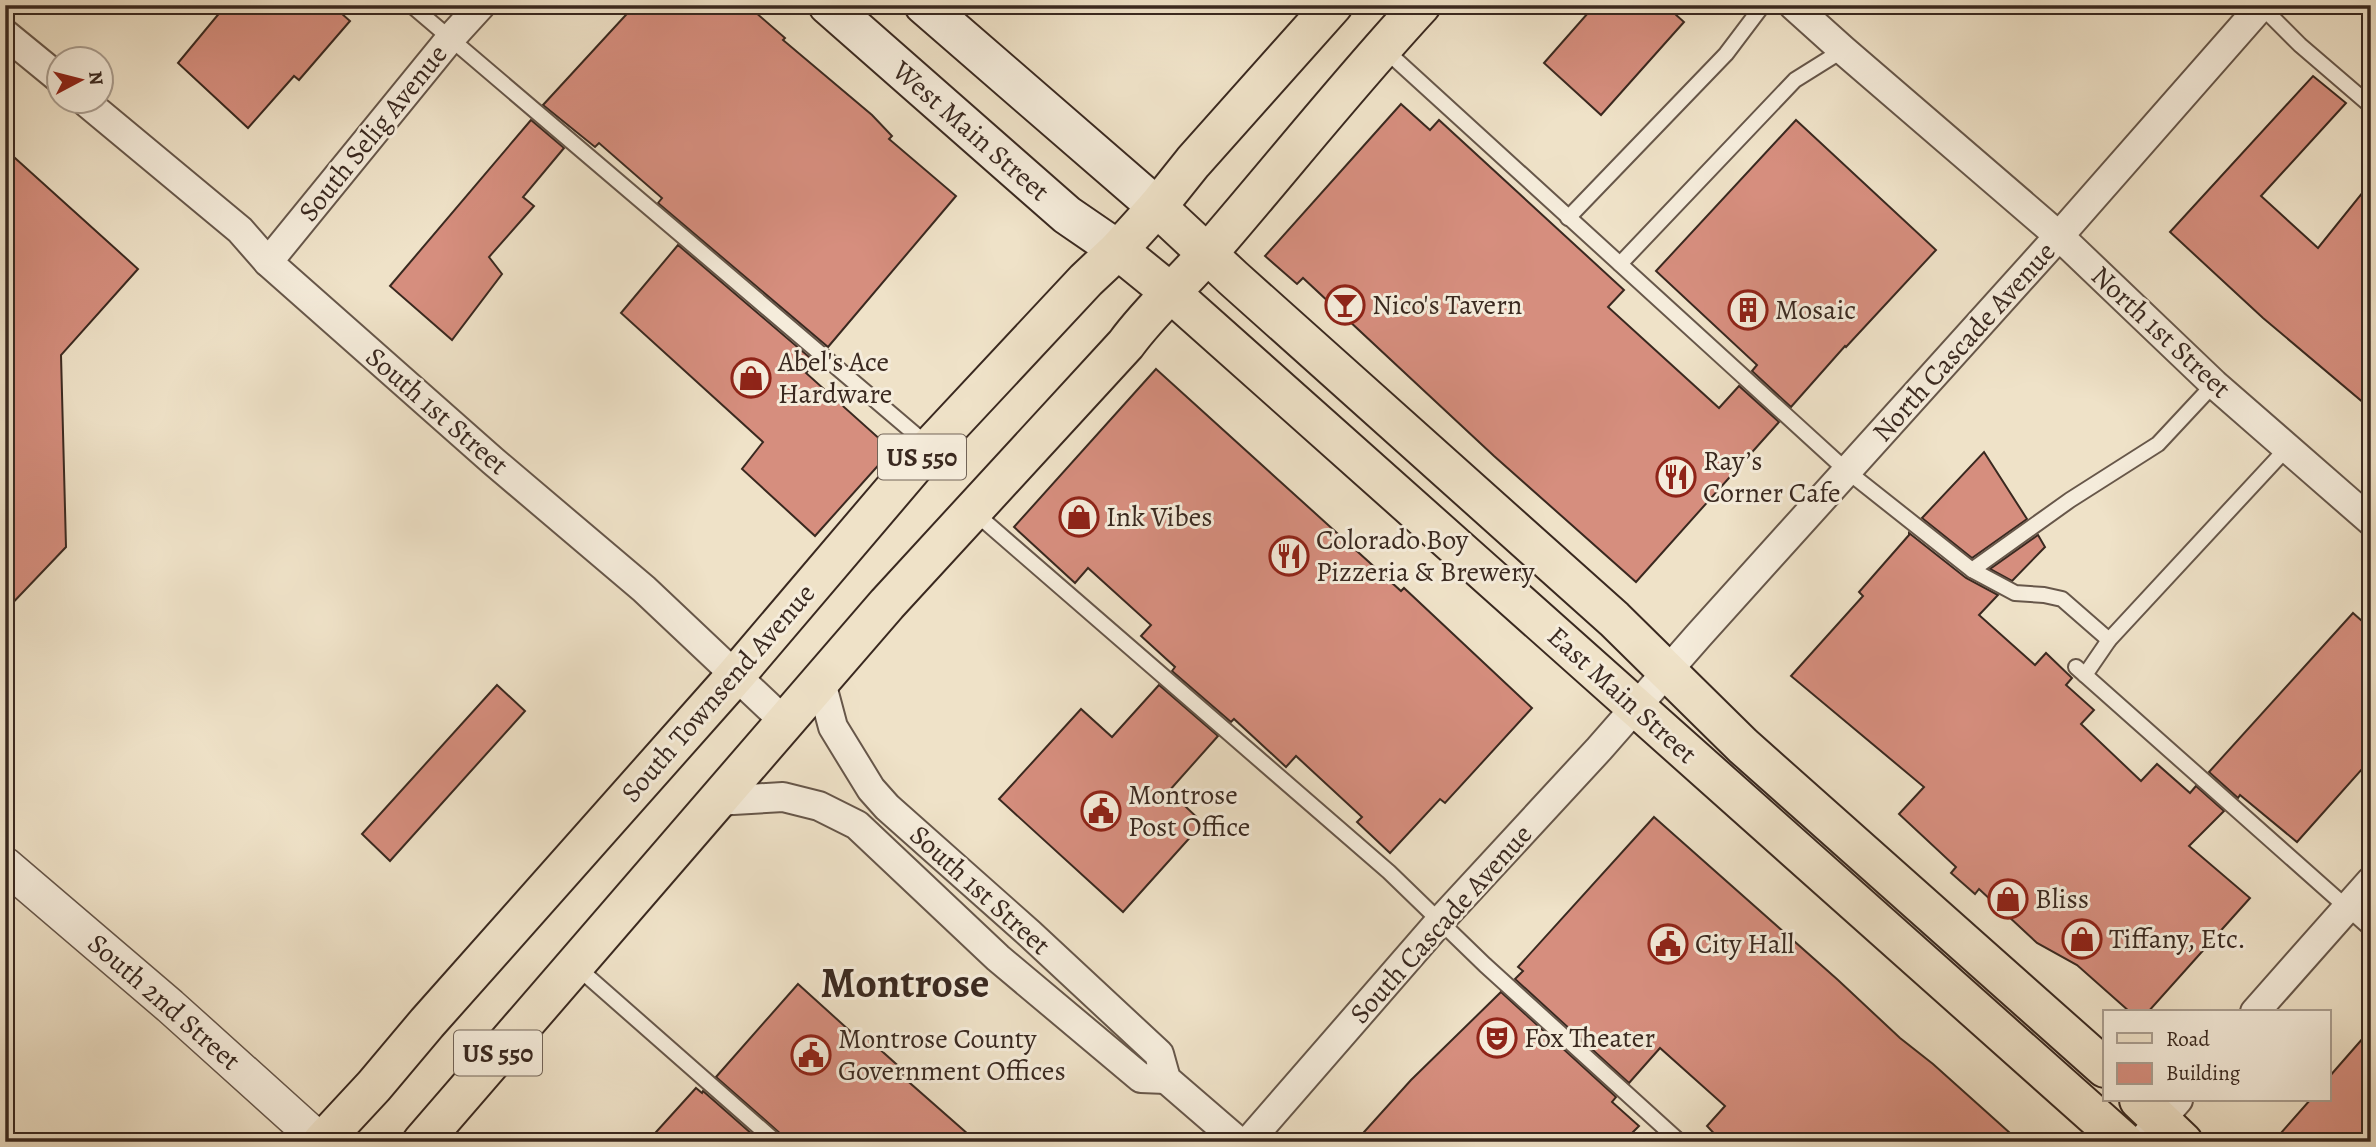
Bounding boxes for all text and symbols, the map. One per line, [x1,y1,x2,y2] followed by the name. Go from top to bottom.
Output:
[290,36,456,230] street label: South Selig Avenue
[46,46,116,116] north arrow
[884,51,1058,210] street label: West Main Street
[82,70,110,87] text: N
[1864,234,2064,450] street label: North Cascade Avenue
[2083,257,2239,407] street label: North 1st Street
[1324,284,1366,326] bar icon: Nico's Tavern
[1372,286,1522,324] place label: Nico's Tavern
[1727,289,1769,331] building icon: Mosaic
[1775,291,1856,329] place label: Mosaic
[358,338,516,484] street label: South 1st Street
[777,343,892,413] place label: Abel's Ace Hardware
[730,357,772,399] shop icon: Abel's Ace Hardware
[878,435,966,480] road number: US 550
[1703,442,1841,512] place label: Ray’s Corner Cafe
[1655,456,1697,498] restaurant icon: Ray’s Corner Cafe
[1058,496,1100,538] shop icon: Ink Vibes
[1106,498,1213,536] place label: Ink Vibes
[1316,521,1535,591] place label: Colorado Boy Pizzeria & Brewery
[1268,535,1310,577] restaurant icon: Colorado Boy Pizzeria & Brewery
[612,575,824,811] street label: South Townsend Avenue
[1539,618,1705,772] street label: East Main Street
[1128,776,1250,846] place label: Montrose Post Office
[1080,790,1122,832] public building icon: Montrose Post Office
[901,816,1059,964] street label: South 1st Street
[1341,816,1541,1032] street label: South Cascade Avenue
[1987,878,2029,920] shop icon: Bliss
[2035,880,2089,918] place label: Bliss
[2061,918,2103,960] shop icon: Tiffany, Etc.
[2109,920,2246,958] place label: Tiffany, Etc.
[1647,923,1689,965] public building icon: City Hall
[79,925,249,1079] street label: South 2nd Street
[1695,925,1795,963] place label: City Hall
[821,954,989,1011] district label: Montrose
[2103,1010,2330,1102] legend
[1476,1017,1518,1059] theatre icon: Fox Theater
[1524,1019,1655,1057] place label: Fox Theater
[838,1020,1066,1090] place label: Montrose County Government Offices
[2166,1025,2210,1053] text: Road
[454,1030,542,1076] road number: US 550
[790,1034,832,1076] public building icon: Montrose County Government Offices
[2166,1059,2241,1087] text: Building

